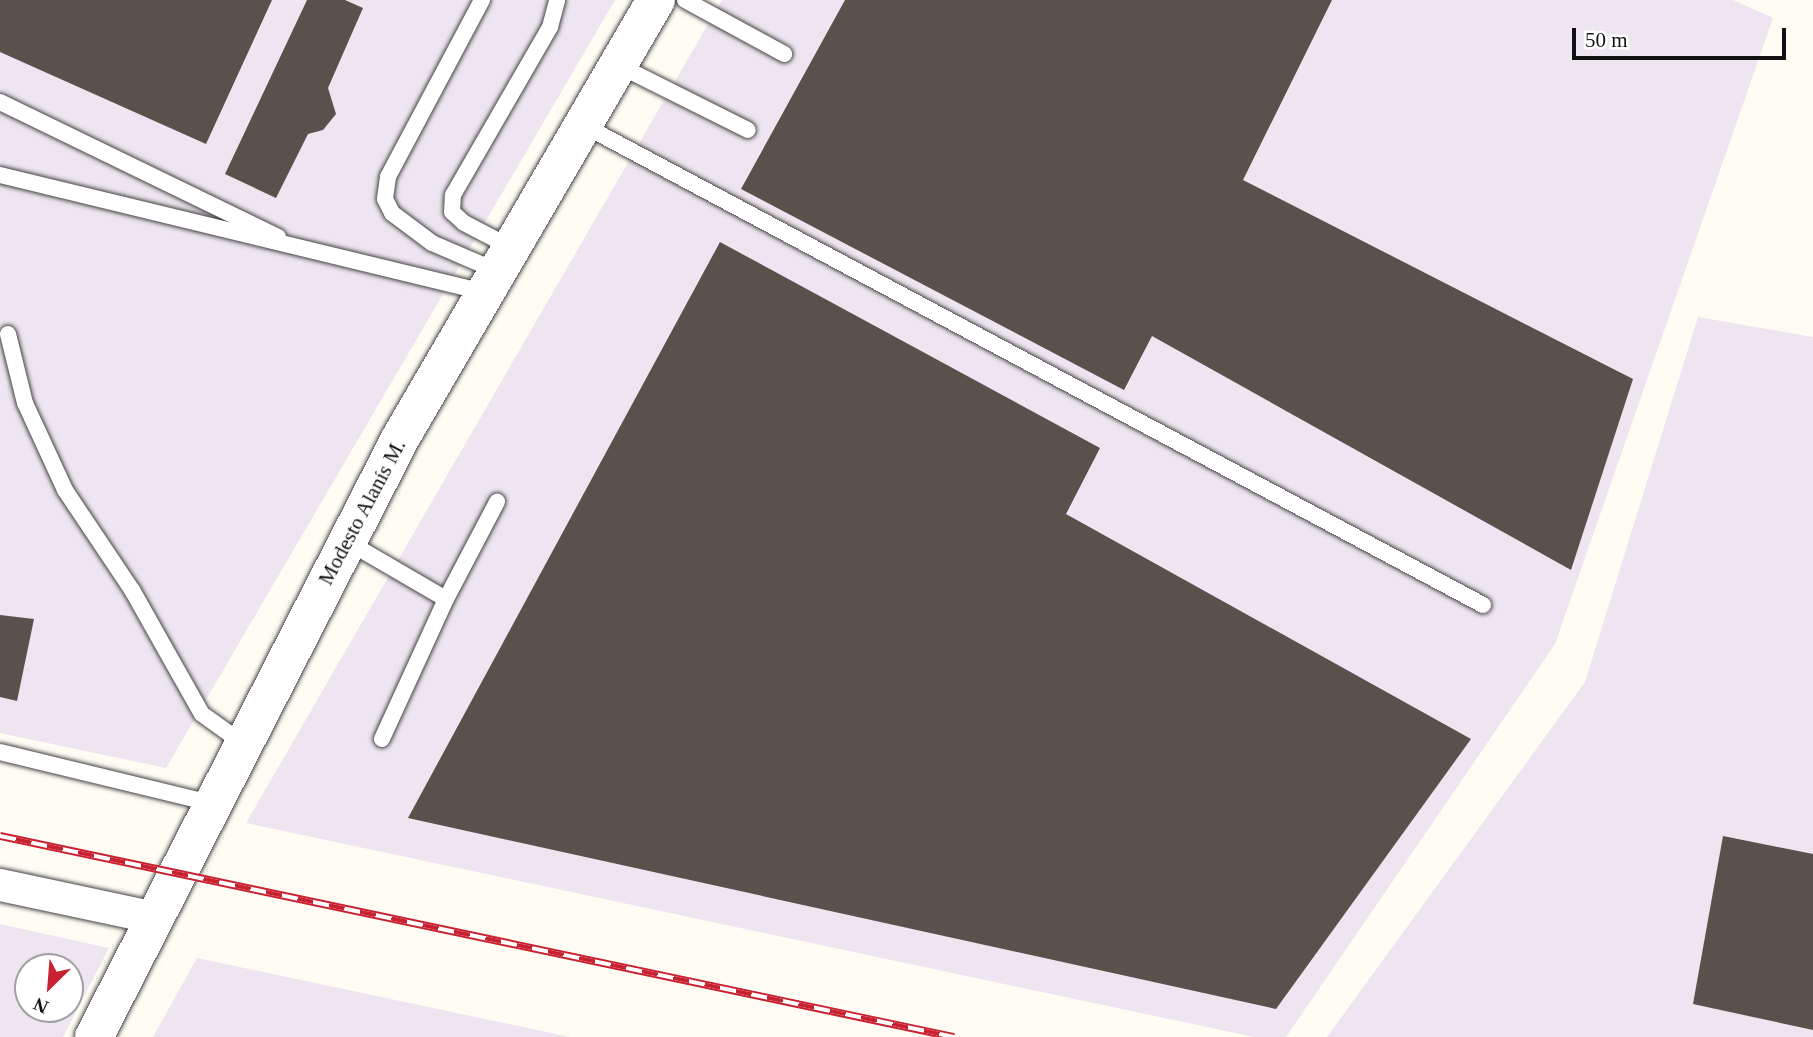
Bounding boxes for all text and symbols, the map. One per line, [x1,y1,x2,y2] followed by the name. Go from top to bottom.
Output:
[1575,14,1788,58] scale bar
[1585,28,1628,52] text: 50 m
[313,434,411,590] street label: Modesto Alanís M.
[14,953,84,1023] north arrow
[30,993,51,1018] text: N

